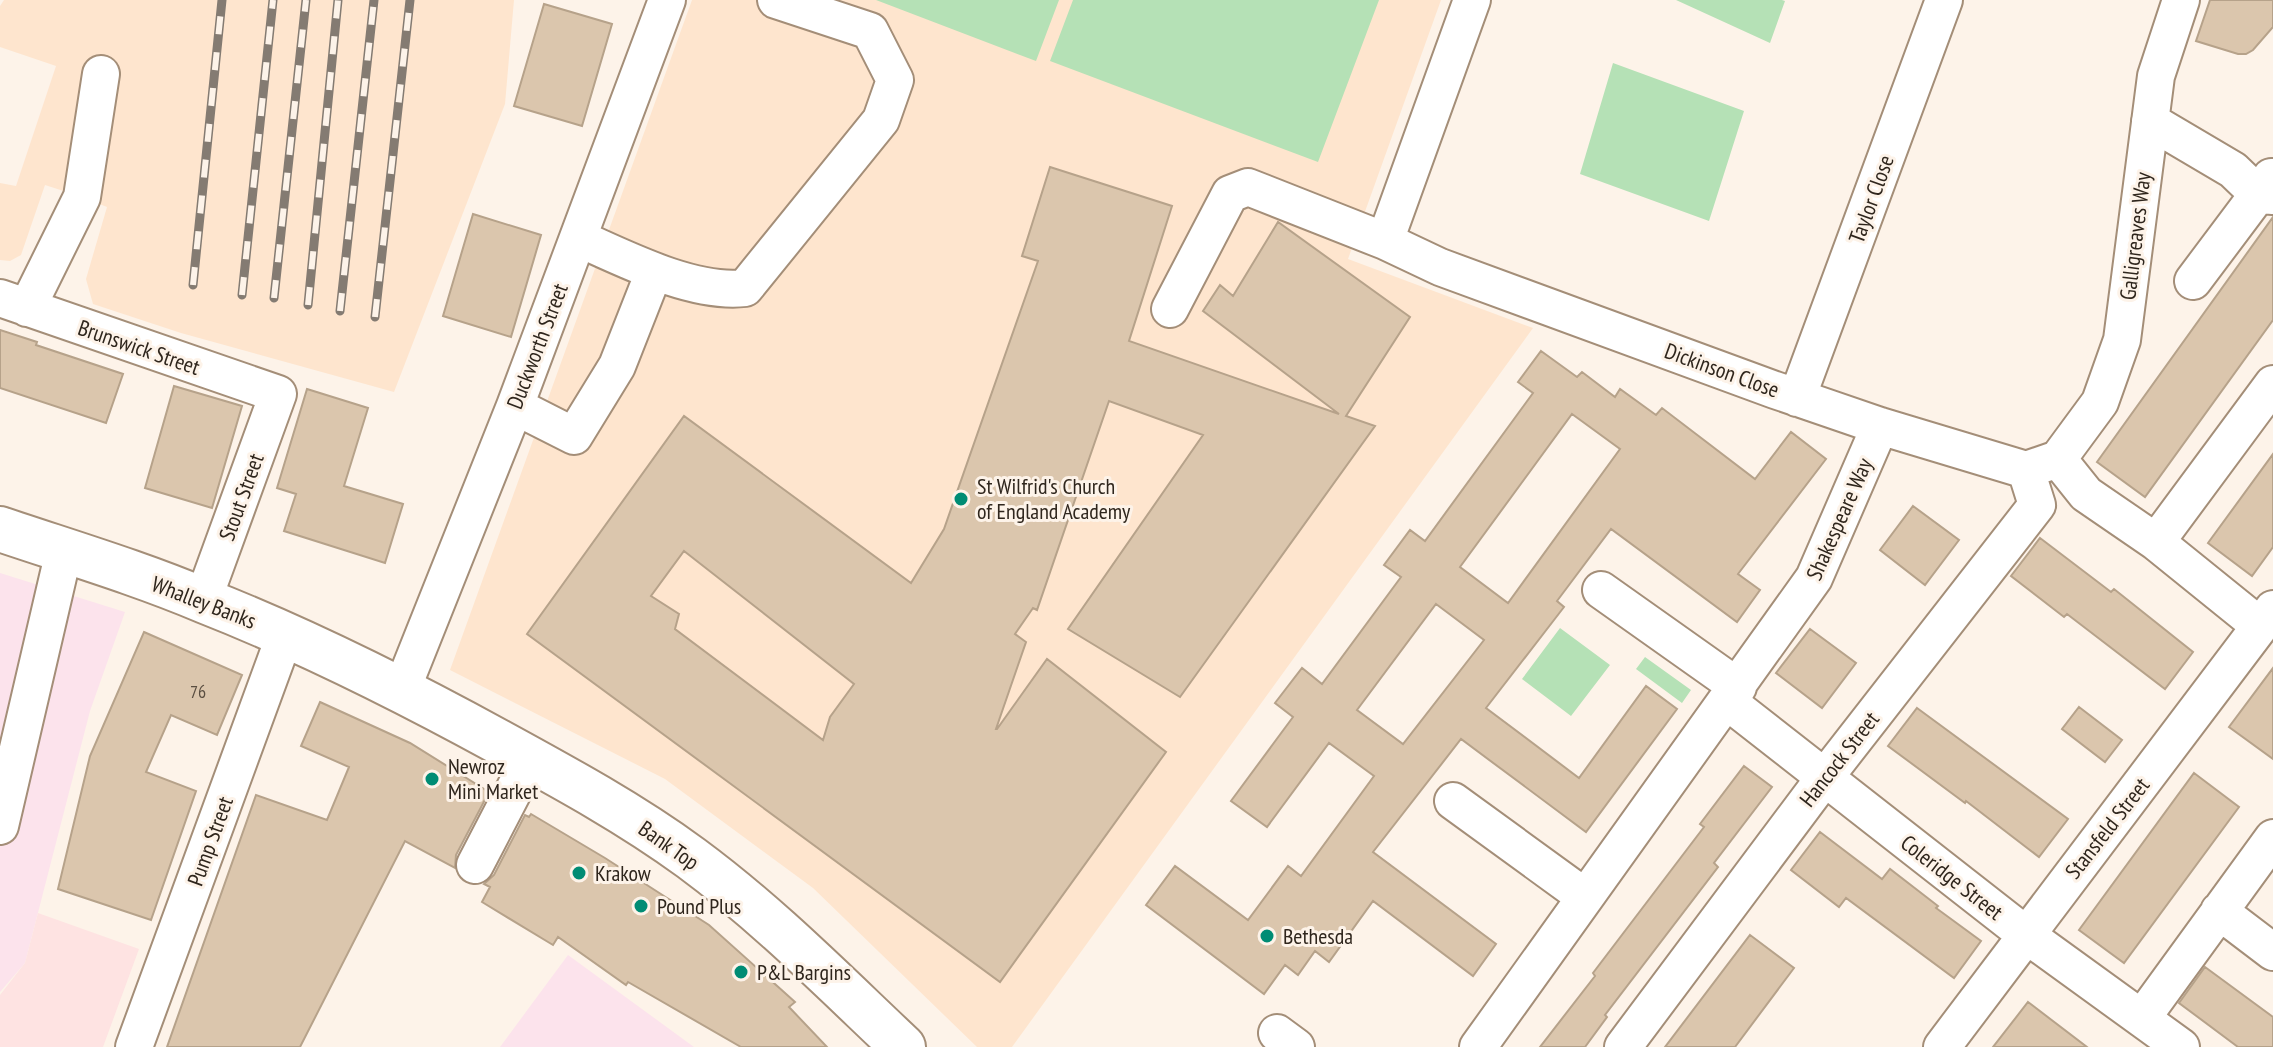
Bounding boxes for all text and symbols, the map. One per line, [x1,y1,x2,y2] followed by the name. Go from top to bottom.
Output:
[1842,151,1900,247] street label: Taylor Close
[2113,170,2157,302] street label: Galligreaves Way
[500,279,574,413] street label: Duckworth Street
[74,313,204,381] street label: Brunswick Street
[1661,336,1783,404] street label: Dickinson Close
[212,450,270,544] street label: Stout Street
[1800,453,1879,584] street label: Shakespeare Way
[977,472,1131,525] place label: St Wilfrid's Church of England Academy
[952,490,970,508] marker: St Wilfrid's Church of England Academy
[148,569,260,635] street label: Whalley Banks
[190,680,206,703] house number: 76
[1793,706,1885,812] street label: Hancock Street
[448,752,538,805] place label: Newroz Mini Market
[423,770,441,788] marker: Newroz Mini Market
[2059,772,2155,884] street label: Stansfeld Street
[181,793,239,889] street label: Pump Street
[633,814,705,876] street label: Bank Top
[1895,828,2009,926] street label: Coleridge Street
[595,859,651,887] place label: Krakow
[570,864,588,882] marker: Krakow
[657,892,741,920] place label: Pound Plus
[632,897,650,915] marker: Pound Plus
[1283,922,1353,950] place label: Bethesda
[1258,927,1276,945] marker: Bethesda
[757,958,851,986] place label: P&L Bargins
[732,963,750,981] marker: P&L Bargins

